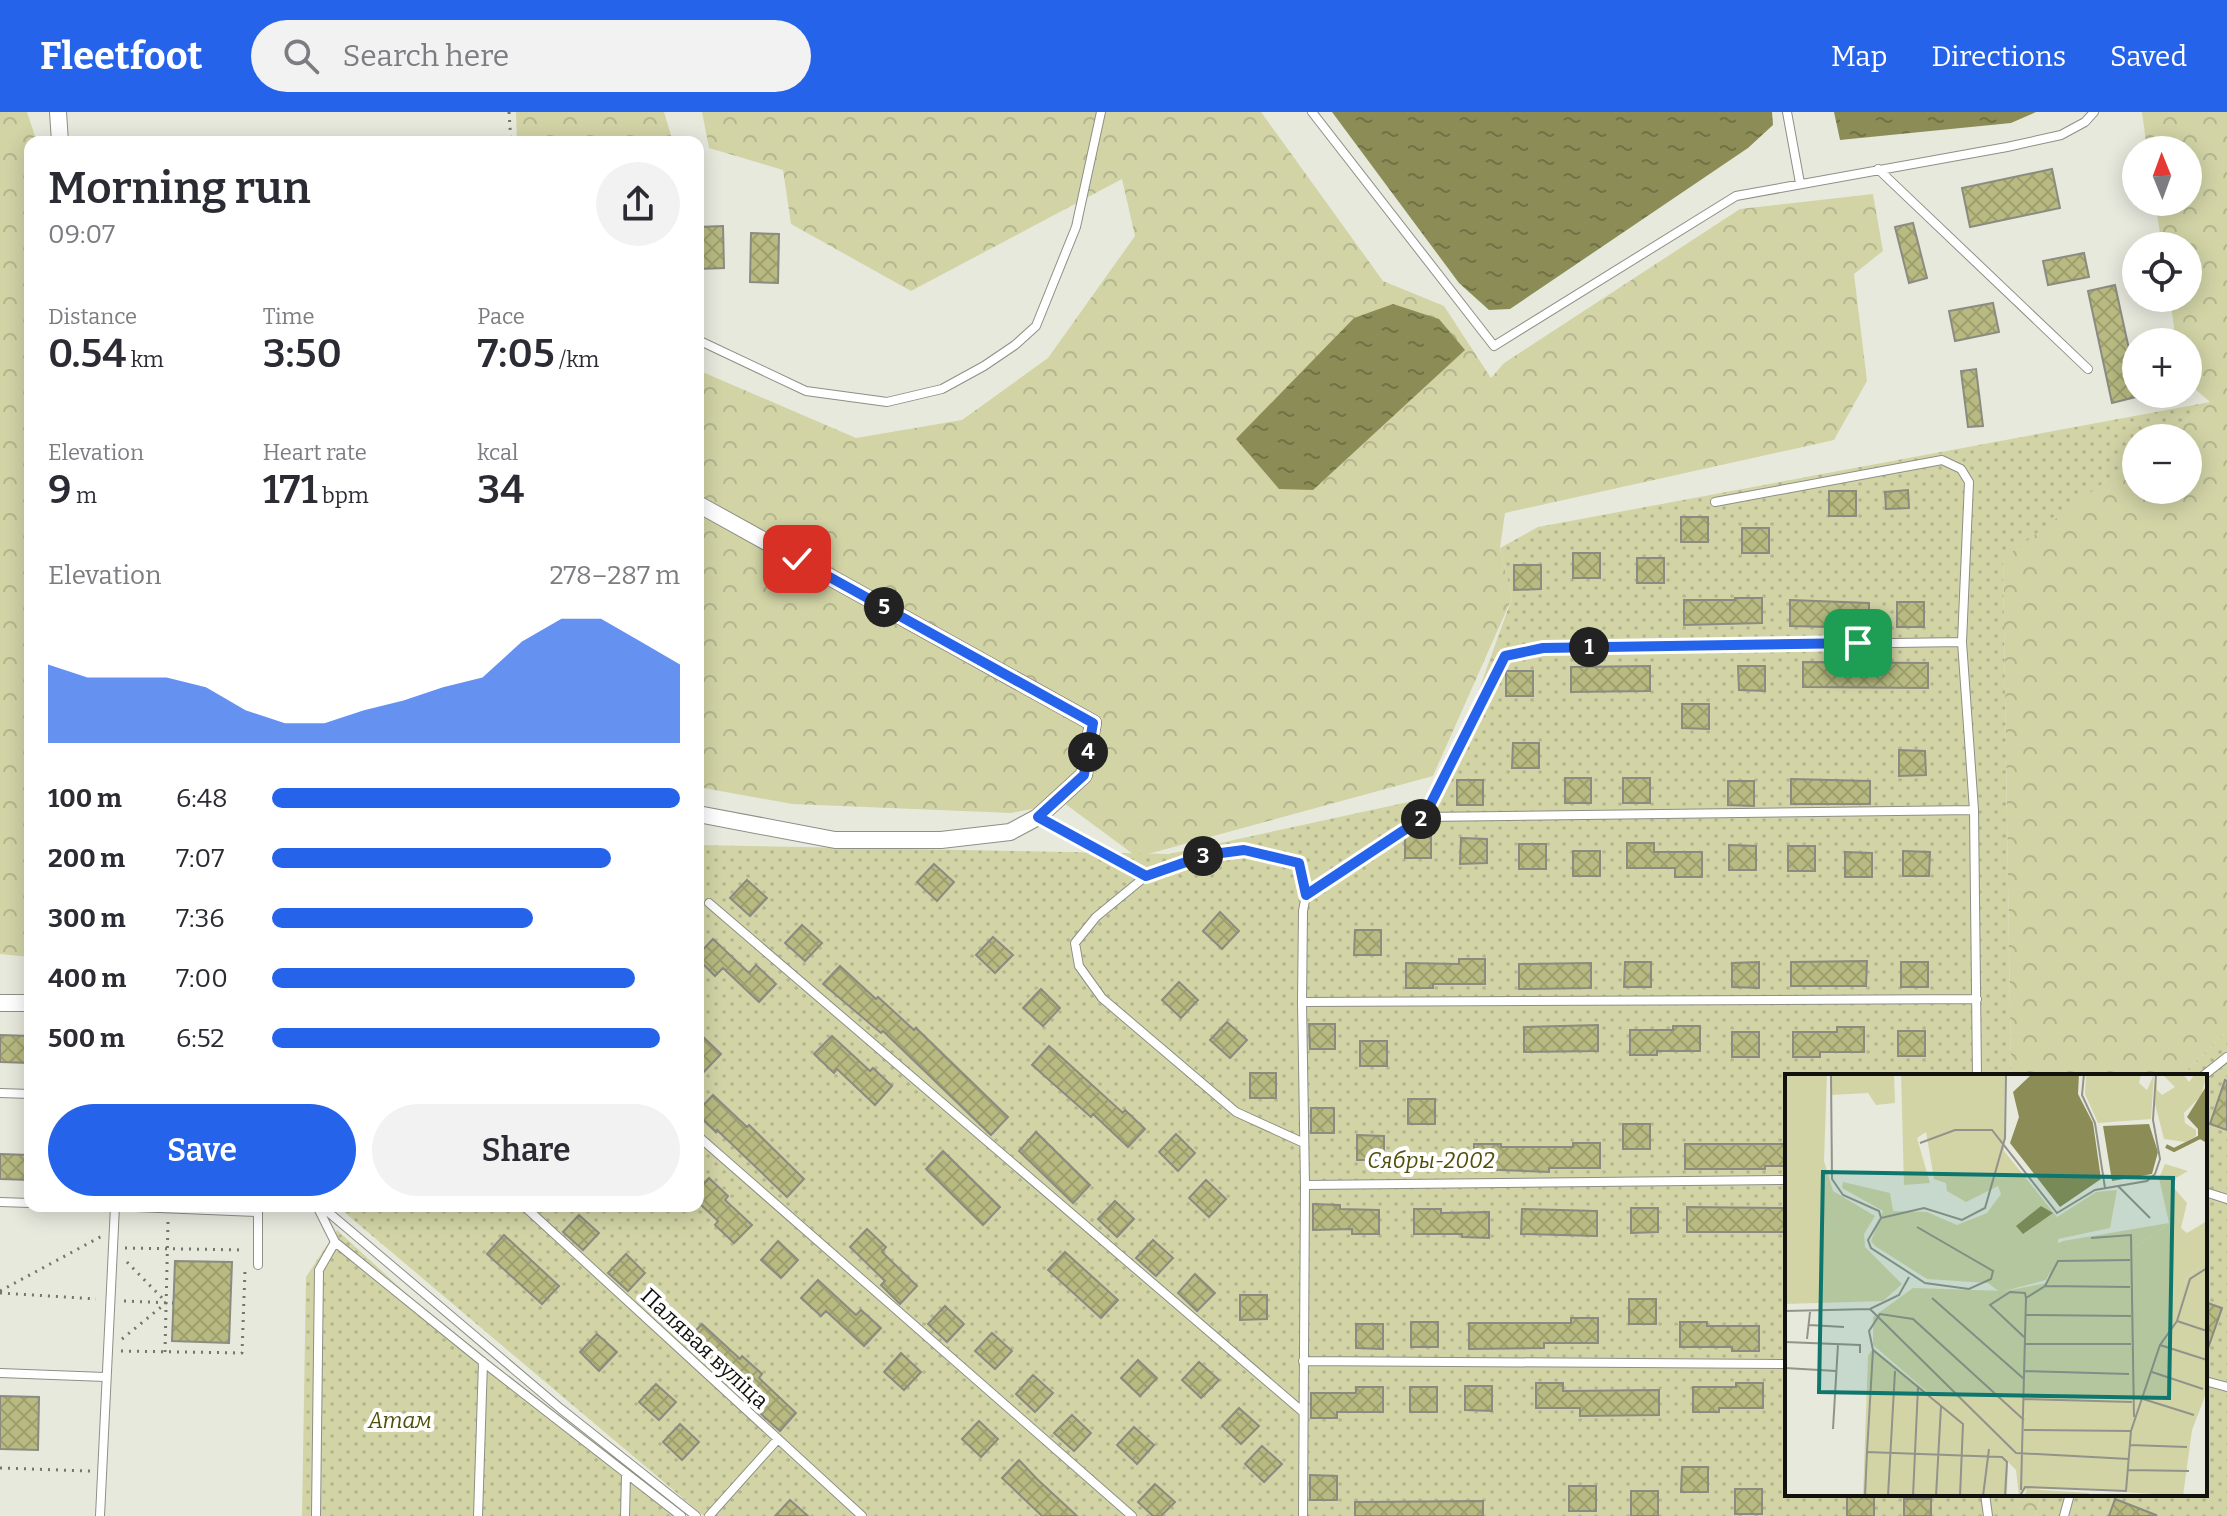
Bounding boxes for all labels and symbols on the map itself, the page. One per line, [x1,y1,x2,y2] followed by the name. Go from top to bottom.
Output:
[2122,136,2202,216] north arrow
[763,525,831,593] pin
[864,587,904,627] pin: 5
[1824,609,1892,677] pin
[1569,627,1609,667] pin: 1
[1068,732,1108,772] pin: 4
[1401,799,1441,839] pin: 2
[1183,836,1223,876] pin: 3
[1785,1074,2207,1496] inset map
[1367,1147,1495,1174] park label: Сябры-2002
[635,1282,774,1414] street label: Палявая вуліца
[367,1407,432,1434] park label: Атам

